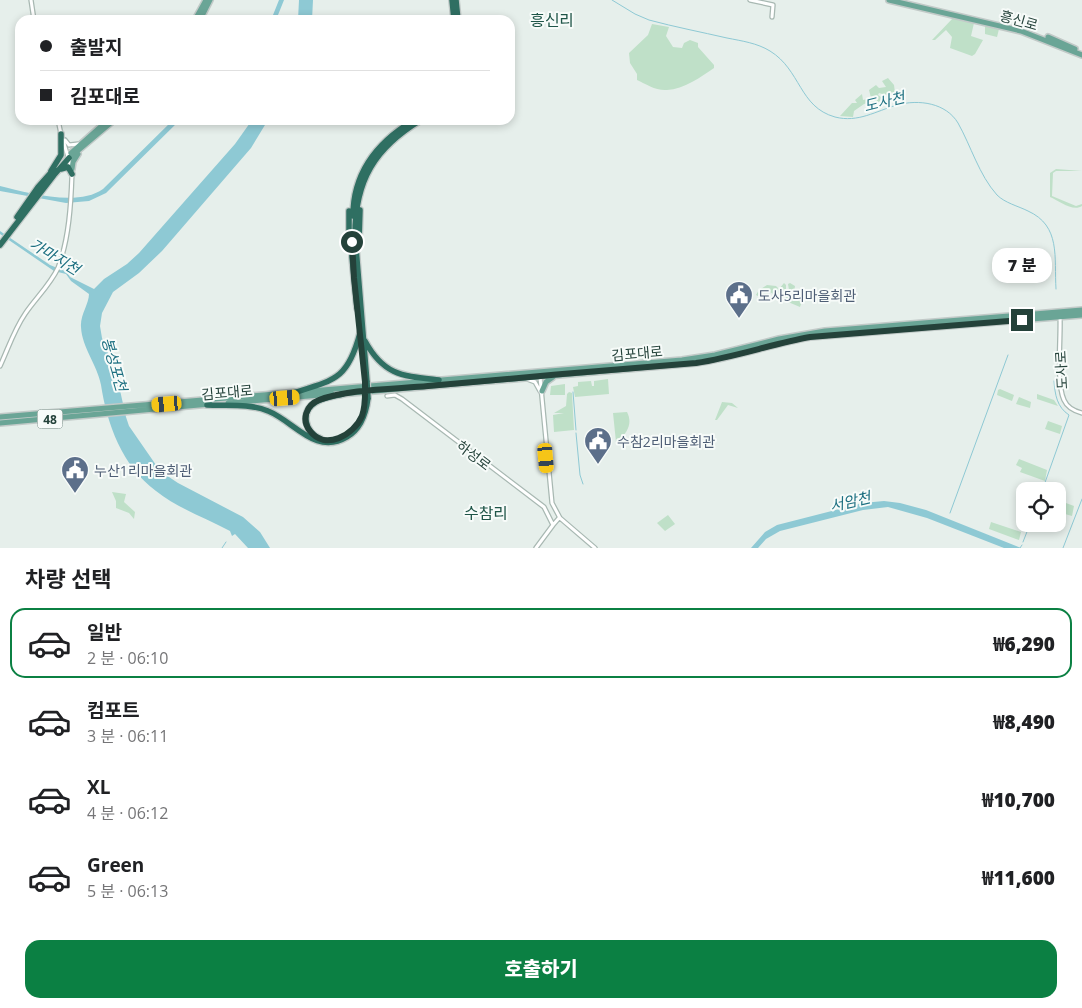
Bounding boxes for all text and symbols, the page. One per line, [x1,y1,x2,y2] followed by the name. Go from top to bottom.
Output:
[998,6,1040,34] street label: 흥신로
[530,9,574,31] district label: 흥신리
[70,34,122,60] text: 출발지
[70,83,140,109] text: 김포대로
[861,86,909,116] water label: 도사천
[341,231,363,253] route start
[26,233,86,280] water label: 가마지천
[992,248,1052,282] callout: 7 분
[1008,254,1036,276] text: 7 분
[724,280,754,319] public building icon: 도사5리마을회관
[758,286,856,305] place label: 도사5리마을회관
[1011,309,1033,331] route end
[98,335,133,395] water label: 봉성포천
[611,341,664,365] street label: 김포대로
[1050,350,1071,390] street label: 도사로
[201,380,254,404] street label: 김포대로
[269,389,300,407] car
[151,395,182,413] car
[38,409,62,428] road number: 48
[583,426,613,465] public building icon: 수참2리마을회관
[617,432,715,451] place label: 수참2리마을회관
[453,436,495,474] street label: 하성로
[537,442,554,474] car
[60,455,90,494] public building icon: 누산1리마을회관
[94,461,192,480] place label: 누산1리마을회관
[1016,482,1066,532] map controls
[1016,482,1066,532] button: locate
[828,486,875,515] water label: 서암천
[464,502,508,524] district label: 수참리
[25,563,112,593] text: 차량 선택
[87,619,122,645] text: 일반
[27,621,72,666] icon: car
[993,631,1055,657] text: ₩6,290
[87,647,168,669] text: 2 분 · 06:10
[87,697,139,723] text: 컴포트
[27,699,72,744] icon: car
[993,709,1055,735] text: ₩8,490
[87,725,168,747] text: 3 분 · 06:11
[87,774,110,800] text: XL
[27,777,72,822] icon: car
[982,787,1055,813] text: ₩10,700
[87,802,168,824] text: 4 분 · 06:12
[87,852,144,878] text: Green
[27,855,72,900] icon: car
[982,865,1055,891] text: ₩11,600
[87,880,168,902] text: 5 분 · 06:13
[25,940,1057,998] button: 호출하기

